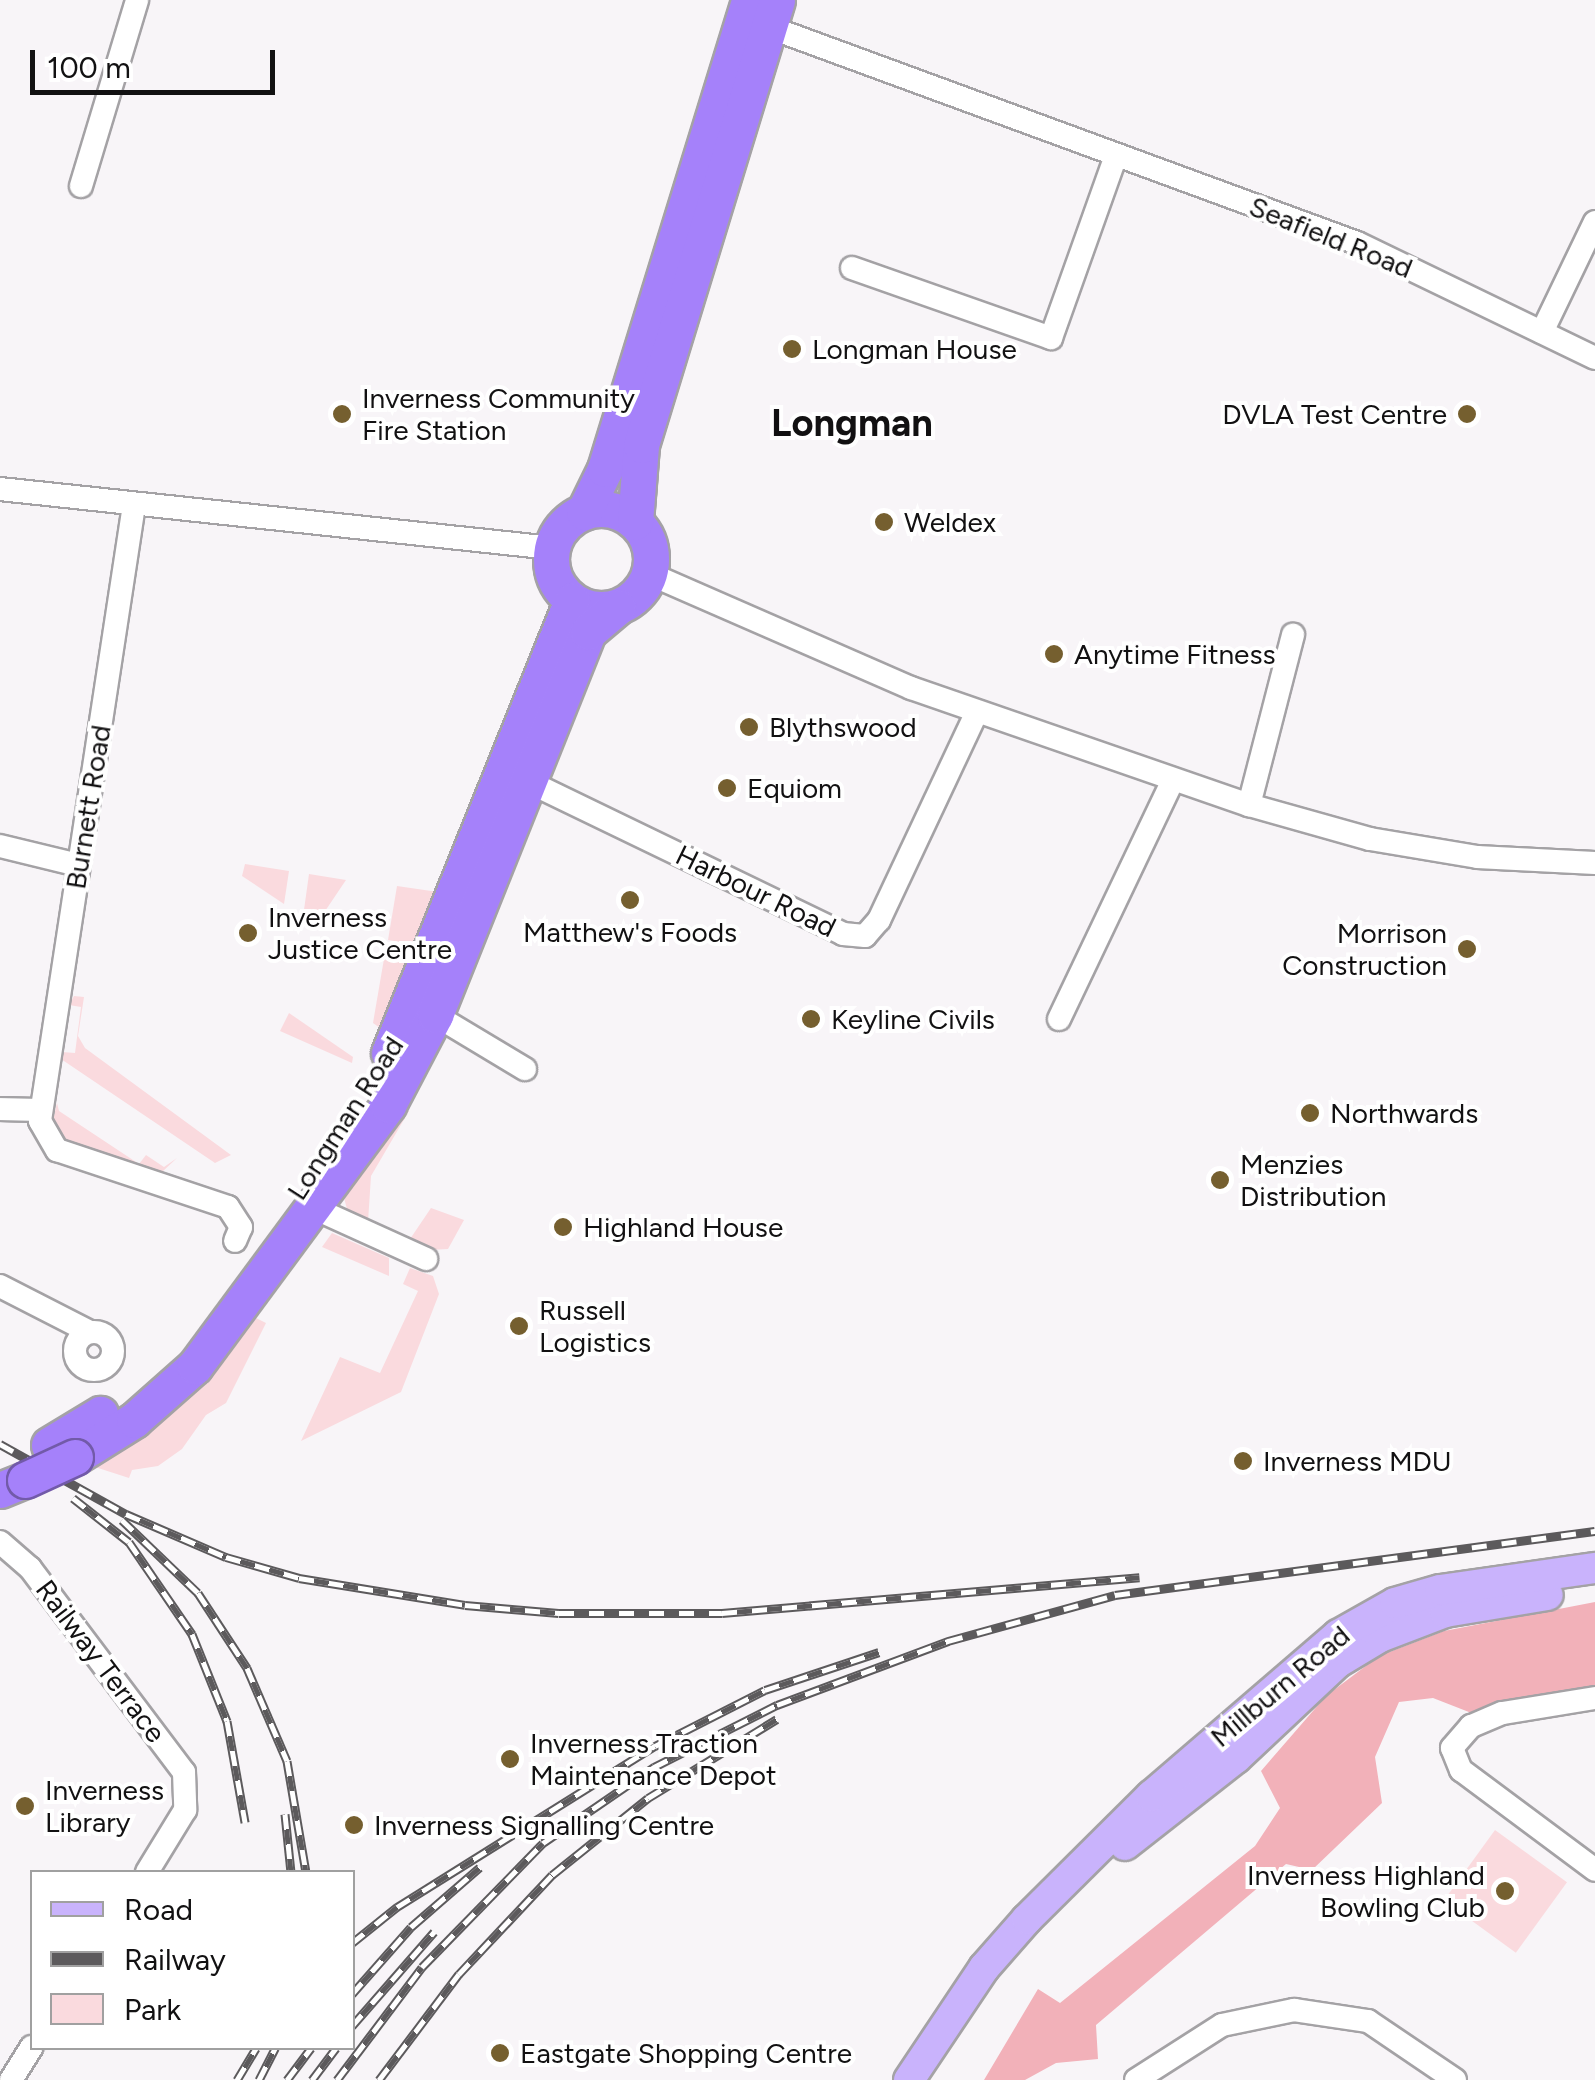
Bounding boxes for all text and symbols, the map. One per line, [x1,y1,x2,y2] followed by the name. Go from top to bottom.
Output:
[35,30,280,92] scale bar
[47,49,131,86] text: 100 m
[1245,189,1417,285] street label: Seafield Road
[812,332,1017,366] place label: Longman House
[781,338,803,360] marker: Longman House
[362,381,635,447] place label: Inverness Community Fire Station
[1222,397,1447,431] place label: DVLA Test Centre
[771,401,933,447] district label: Longman
[331,403,353,425] marker: Inverness Community Fire Station
[1456,403,1478,425] marker: DVLA Test Centre
[904,505,996,539] place label: Weldex
[873,511,895,533] marker: Weldex
[1074,637,1275,671] place label: Anytime Fitness
[1043,643,1065,665] marker: Anytime Fitness
[769,710,917,744] place label: Blythswood
[738,716,760,738] marker: Blythswood
[58,723,118,891] street label: Burnett Road
[747,771,842,805] place label: Equiom
[716,777,738,799] marker: Equiom
[670,838,842,944] street label: Harbour Road
[619,889,641,911] marker: Matthew's Foods
[268,900,452,966] place label: Inverness Justice Centre
[523,915,737,949] place label: Matthew's Foods
[1282,916,1447,982] place label: Morrison Construction
[237,922,259,944] marker: Inverness Justice Centre
[1456,938,1478,960] marker: Morrison Construction
[831,1002,995,1036] place label: Keyline Civils
[800,1008,822,1030] marker: Keyline Civils
[280,1030,410,1206] street label: Longman Road
[1330,1096,1478,1130] place label: Northwards
[1299,1102,1321,1124] marker: Northwards
[1240,1147,1386,1213] place label: Menzies Distribution
[1209,1169,1231,1191] marker: Menzies Distribution
[583,1210,783,1244] place label: Highland House
[552,1216,574,1238] marker: Highland House
[539,1293,651,1359] place label: Russell Logistics
[508,1315,530,1337] marker: Russell Logistics
[1263,1444,1452,1478] place label: Inverness MDU
[1232,1450,1254,1472] marker: Inverness MDU
[29,1573,173,1749] street label: Railway Terrace
[1204,1618,1356,1754] street label: Millburn Road
[530,1726,777,1792] place label: Inverness Traction Maintenance Depot
[499,1748,521,1770] marker: Inverness Traction Maintenance Depot
[45,1773,164,1839] place label: Inverness Library
[14,1795,36,1817] marker: Inverness Library
[374,1808,714,1842] place label: Inverness Signalling Centre
[343,1814,365,1836] marker: Inverness Signalling Centre
[1247,1858,1485,1924] place label: Inverness Highland Bowling Club
[30,1870,355,2050] legend
[1494,1880,1516,1902] marker: Inverness Highland Bowling Club
[124,1891,193,1928] text: Road
[124,1941,226,1978] text: Railway
[124,1991,181,2028] text: Park
[520,2036,852,2070] place label: Eastgate Shopping Centre
[489,2042,511,2064] marker: Eastgate Shopping Centre

